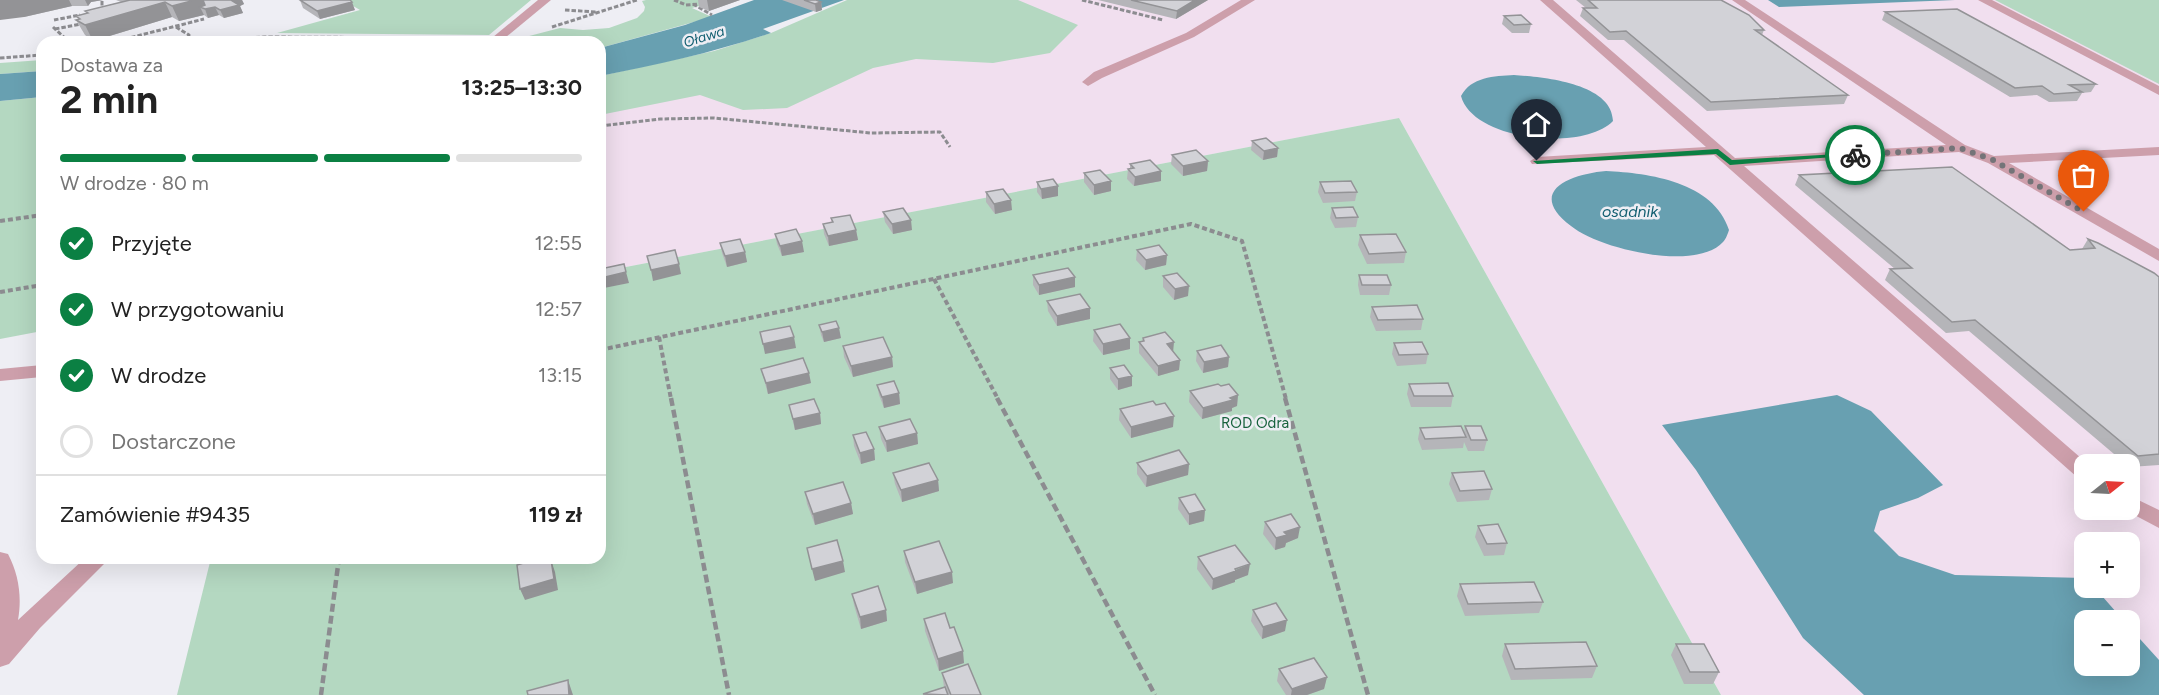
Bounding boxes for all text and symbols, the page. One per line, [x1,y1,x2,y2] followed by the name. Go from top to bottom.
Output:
[681,23,727,51] water label: Oława
[60,53,163,77] text: Dostawa za
[462,74,582,101] text: 13:25–13:30
[60,76,158,123] text: 2 min
[1511,99,1562,161] pin
[1520,108,1553,141] icon: home
[1825,125,1885,185] courier
[1839,139,1872,172] icon: bike
[2058,150,2109,212] pin
[2067,159,2100,192] icon: bag
[60,171,209,195] text: W drodze · 80 m
[1602,202,1659,221] water label: osadnik
[60,227,93,260] icon: check
[111,230,192,257] text: Przyjęte
[535,231,582,255] text: 12:55
[60,293,93,326] icon: check
[111,296,284,323] text: W przygotowaniu
[535,297,582,321] text: 12:57
[60,359,93,392] icon: check
[111,362,206,389] text: W drodze
[538,363,582,387] text: 13:15
[1221,414,1289,432] park label: ROD Odra
[111,428,236,455] text: Dostarczone
[2074,454,2140,520] north arrow
[2074,454,2140,676] map controls
[60,501,250,528] text: Zamówienie #9435
[529,501,582,528] text: 119 zł
[2074,532,2140,598] button: +
[2074,610,2140,676] button: −

